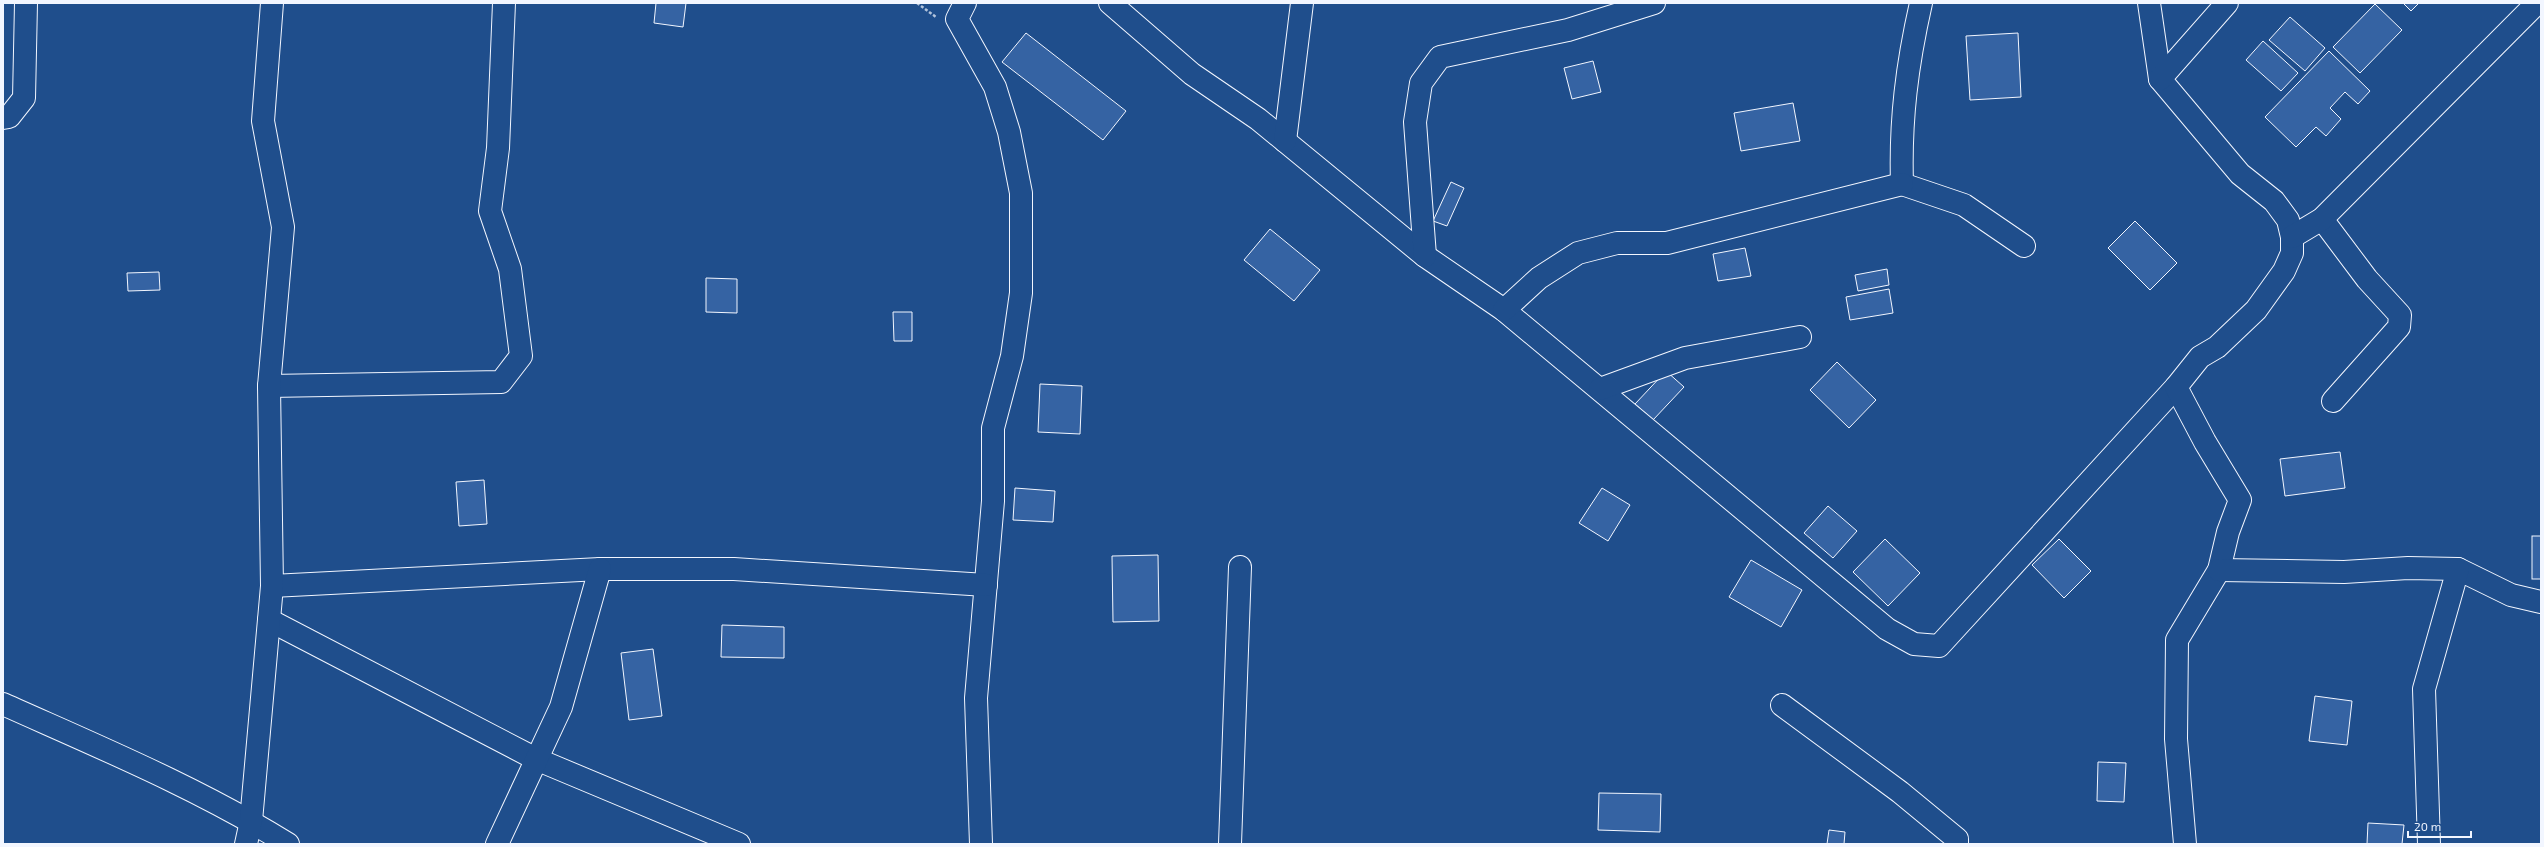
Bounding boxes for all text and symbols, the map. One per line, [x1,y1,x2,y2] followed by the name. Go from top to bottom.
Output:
[2408,813,2471,839] scale bar
[2414,819,2441,833] text: 20 m

